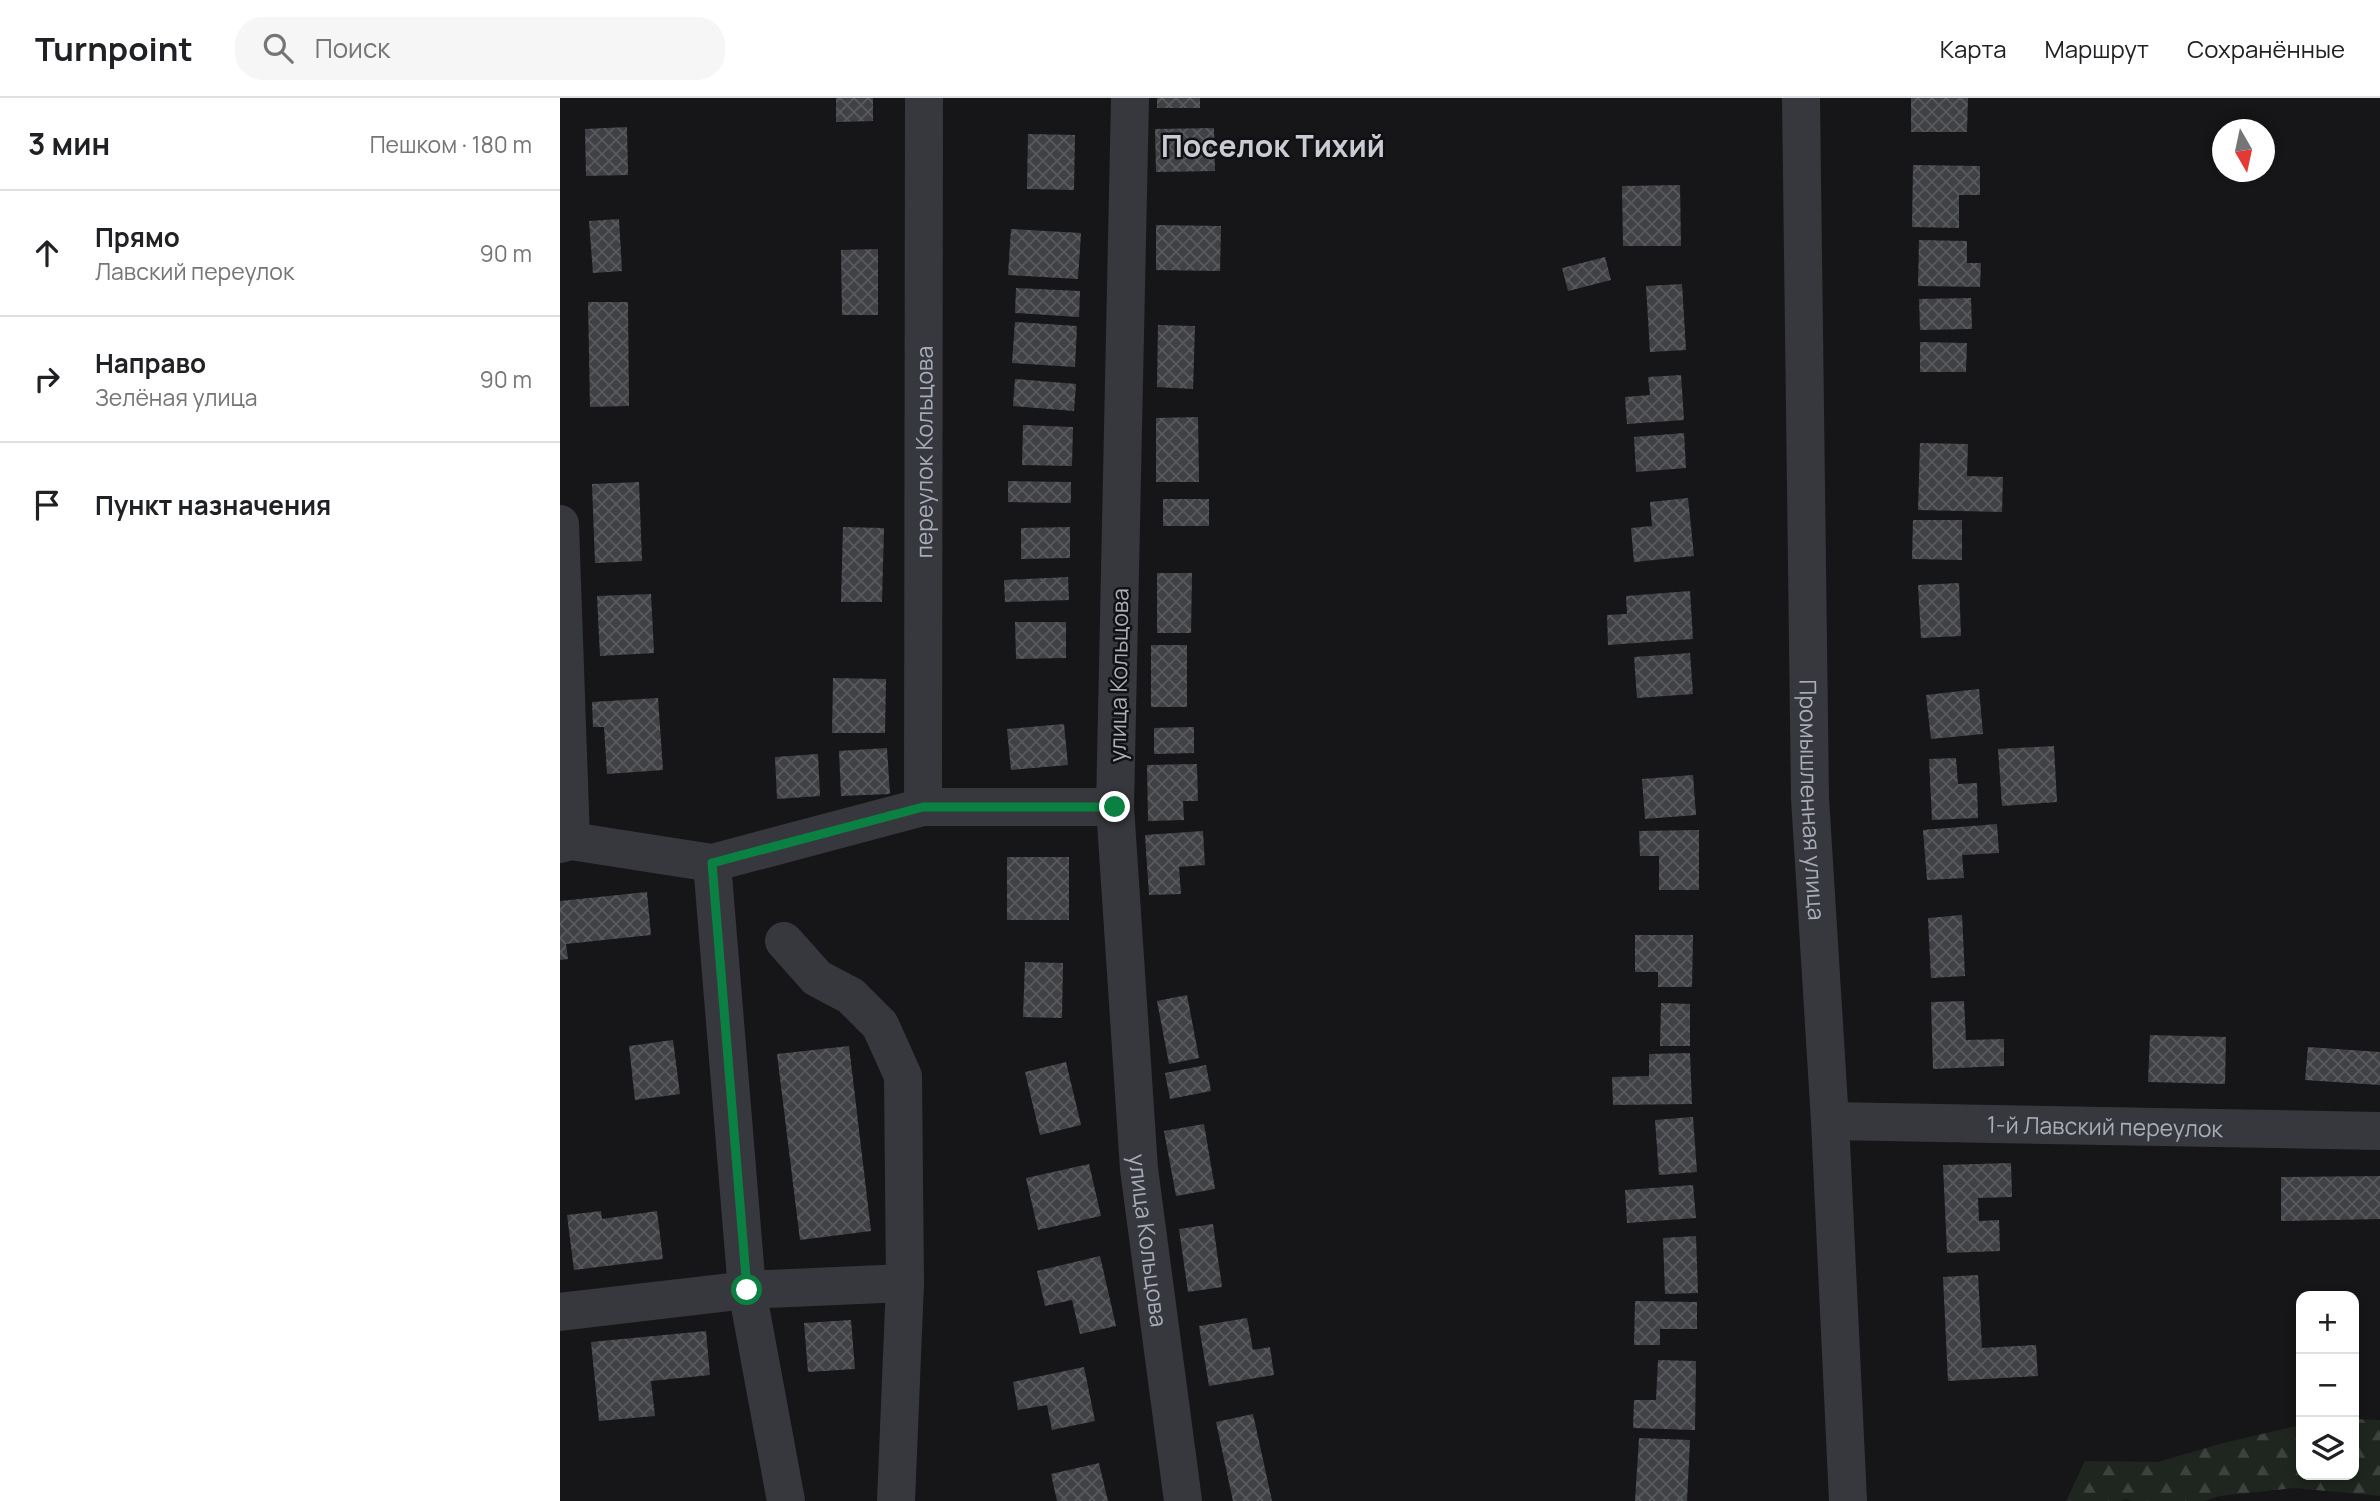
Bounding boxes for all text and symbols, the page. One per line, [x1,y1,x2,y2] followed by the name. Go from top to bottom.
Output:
[235,17,725,80] search box
[35,26,193,71] text: Turnpoint
[259,29,297,67] icon: search
[315,30,390,66] text: Поиск
[1940,32,2007,65] text: Карта
[2045,32,2149,65] text: Маршрут
[2187,32,2345,65] text: Сохранённые
[2212,119,2275,182] north arrow
[28,123,110,164] text: 3 мин
[1161,125,1385,166] district label: Поселок Тихий
[370,128,532,160] text: Пешком · 180 m
[95,219,180,255] text: Прямо
[28,234,66,272] icon: ahead
[480,237,532,269] text: 90 m
[95,255,294,287] text: Лавский переулок
[95,345,206,381] text: Направо
[907,346,940,558] street label: переулок Кольцова
[28,360,66,398] icon: right
[480,363,532,395] text: 90 m
[95,381,258,413] text: Зелёная улица
[28,486,66,524] icon: arrive
[95,487,331,523] text: Пункт назначения
[1100,588,1136,762] street label: улица Кольцова
[1792,679,1834,921] street label: Промышленная улица
[1099,791,1130,822] route end
[1987,1108,2224,1144] street label: 1-й Лавский переулок
[1122,1153,1176,1329] street label: улица Кольцова
[731,1274,762,1305] route start
[2296,1291,2359,1480] map controls
[2296,1291,2359,1354] button: +
[2296,1354,2359,1417] button: −
[2296,1417,2359,1480] button: layers

